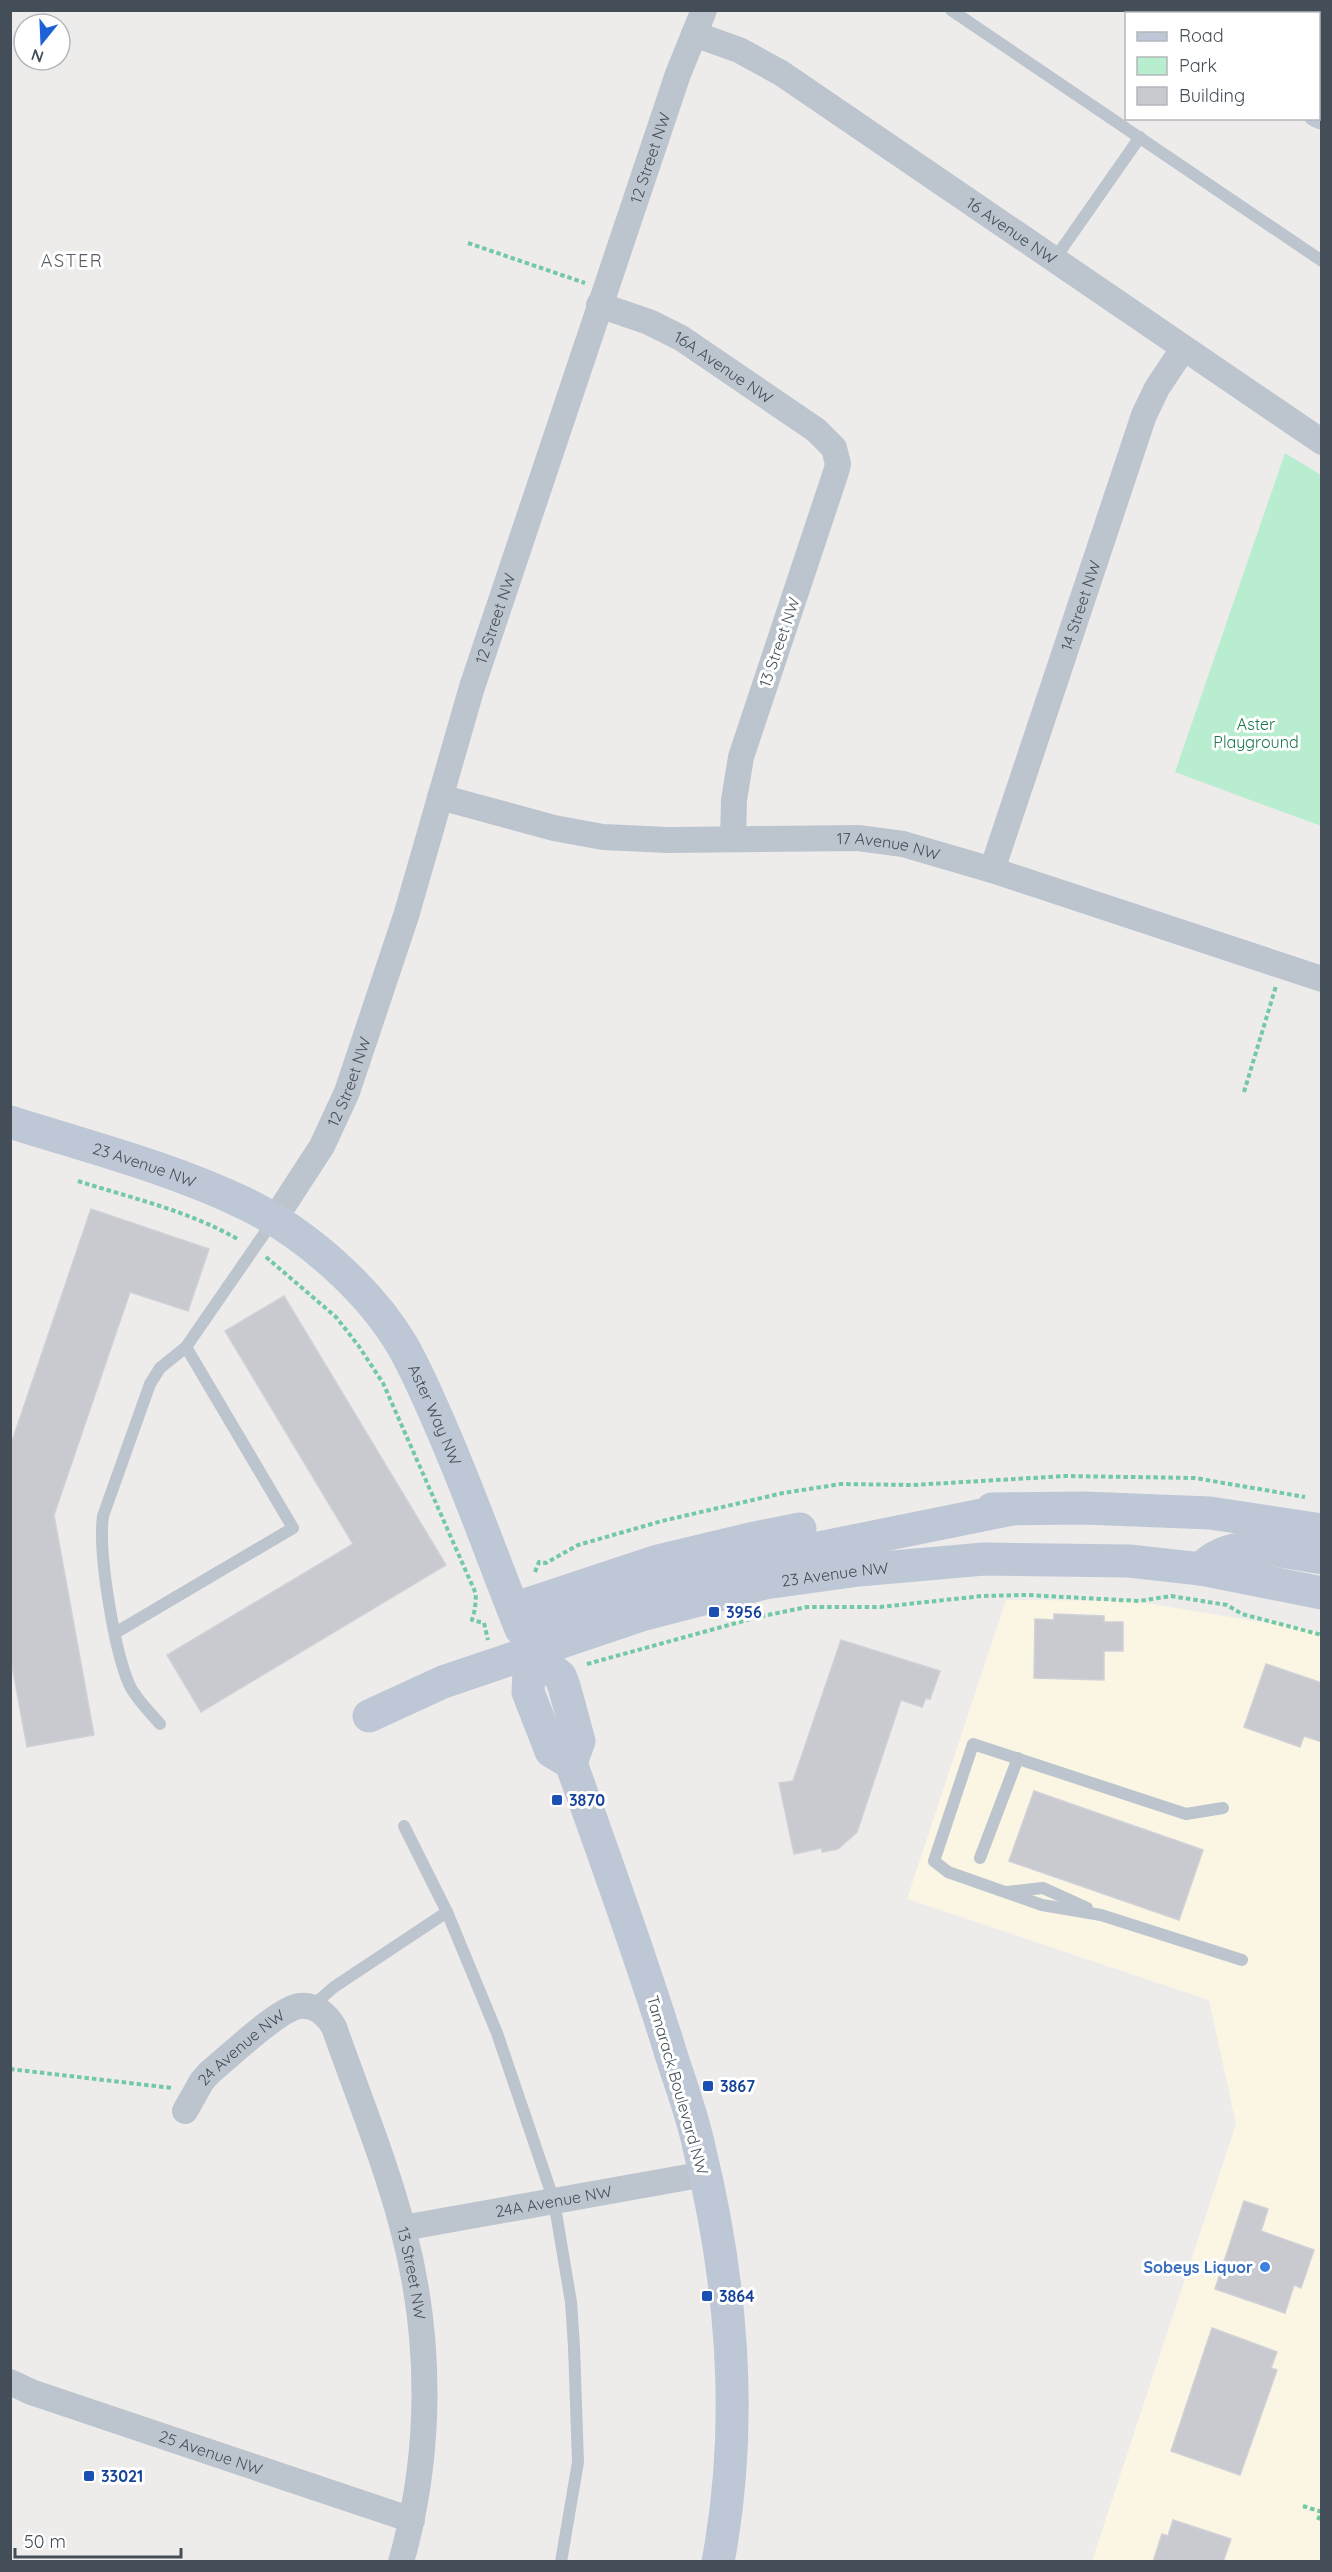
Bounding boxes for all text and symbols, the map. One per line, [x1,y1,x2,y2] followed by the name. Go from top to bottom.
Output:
[12,12,72,72] north arrow
[1125,12,1320,120] legend
[1179,24,1224,47] text: Road
[29,45,46,68] text: N
[1179,54,1217,77] text: Park
[1179,84,1245,107] text: Building
[625,110,674,206] street label: 12 Street NW
[963,193,1061,268] street label: 16 Avenue NW
[41,249,103,272] district label: ASTER
[671,326,777,408] street label: 16A Avenue NW
[1056,558,1105,653] street label: 14 Street NW
[471,570,520,666] street label: 12 Street NW
[754,594,804,690] street label: 13 Street NW
[1213,714,1299,752] park label: Aster Playground
[836,828,942,864] street label: 17 Avenue NW
[322,1034,375,1130] street label: 12 Street NW
[90,1138,199,1191] street label: 23 Avenue NW
[404,1361,466,1468] street label: Aster Way NW
[780,1557,889,1591] street label: 23 Avenue NW
[726,1602,762,1622] place label: 3956
[707,1605,721,1619] marker: 3956
[569,1790,605,1810] place label: 3870
[550,1793,564,1807] marker: 3870
[643,1993,713,2177] street label: Tamarack Boulevard NW
[193,2005,288,2089] street label: 24 Avenue NW
[720,2076,755,2096] place label: 3867
[701,2079,715,2093] marker: 3867
[494,2181,613,2221] street label: 24A Avenue NW
[393,2225,430,2321] street label: 13 Street NW
[1143,2257,1253,2277] place label: Sobeys Liquor
[1258,2260,1272,2274] marker: Sobeys Liquor
[719,2286,755,2306] place label: 3864
[700,2289,714,2303] marker: 3864
[156,2426,265,2479] street label: 25 Avenue NW
[101,2466,143,2486] place label: 33021
[82,2469,96,2483] marker: 33021
[15,2521,182,2559] scale bar
[24,2530,66,2553] text: 50 m

